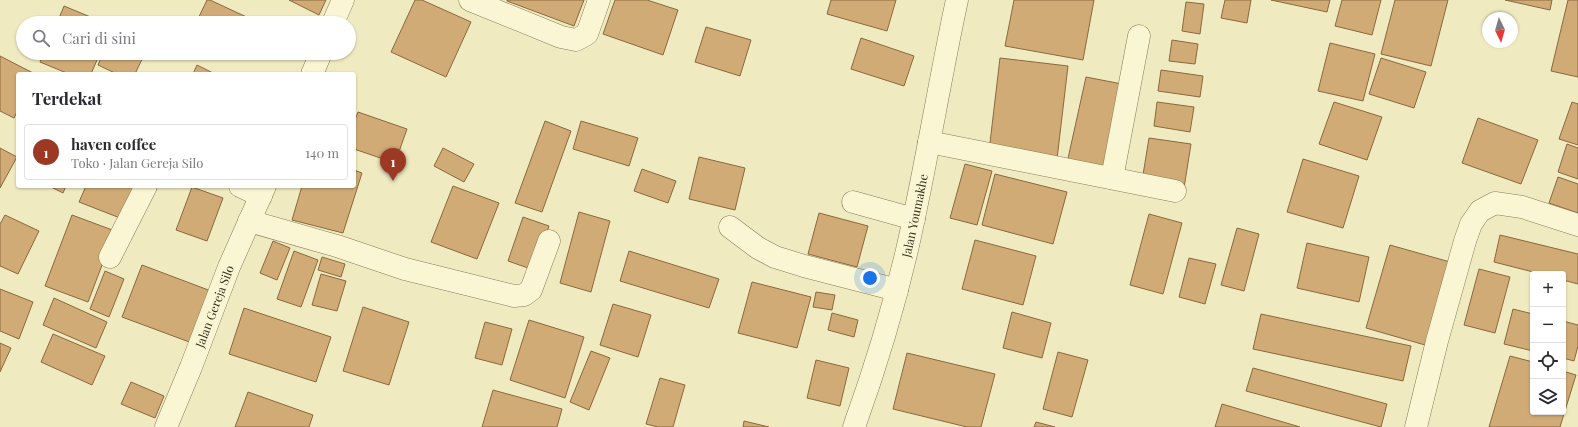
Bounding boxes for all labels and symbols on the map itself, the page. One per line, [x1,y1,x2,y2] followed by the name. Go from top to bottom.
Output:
[1482,12,1518,48] north arrow
[380,148,406,181] pin: 1
[897,173,931,260] street label: Jalan Youmakhe
[191,262,237,351] street label: Jalan Gereja Silo
[860,268,880,288] your location

